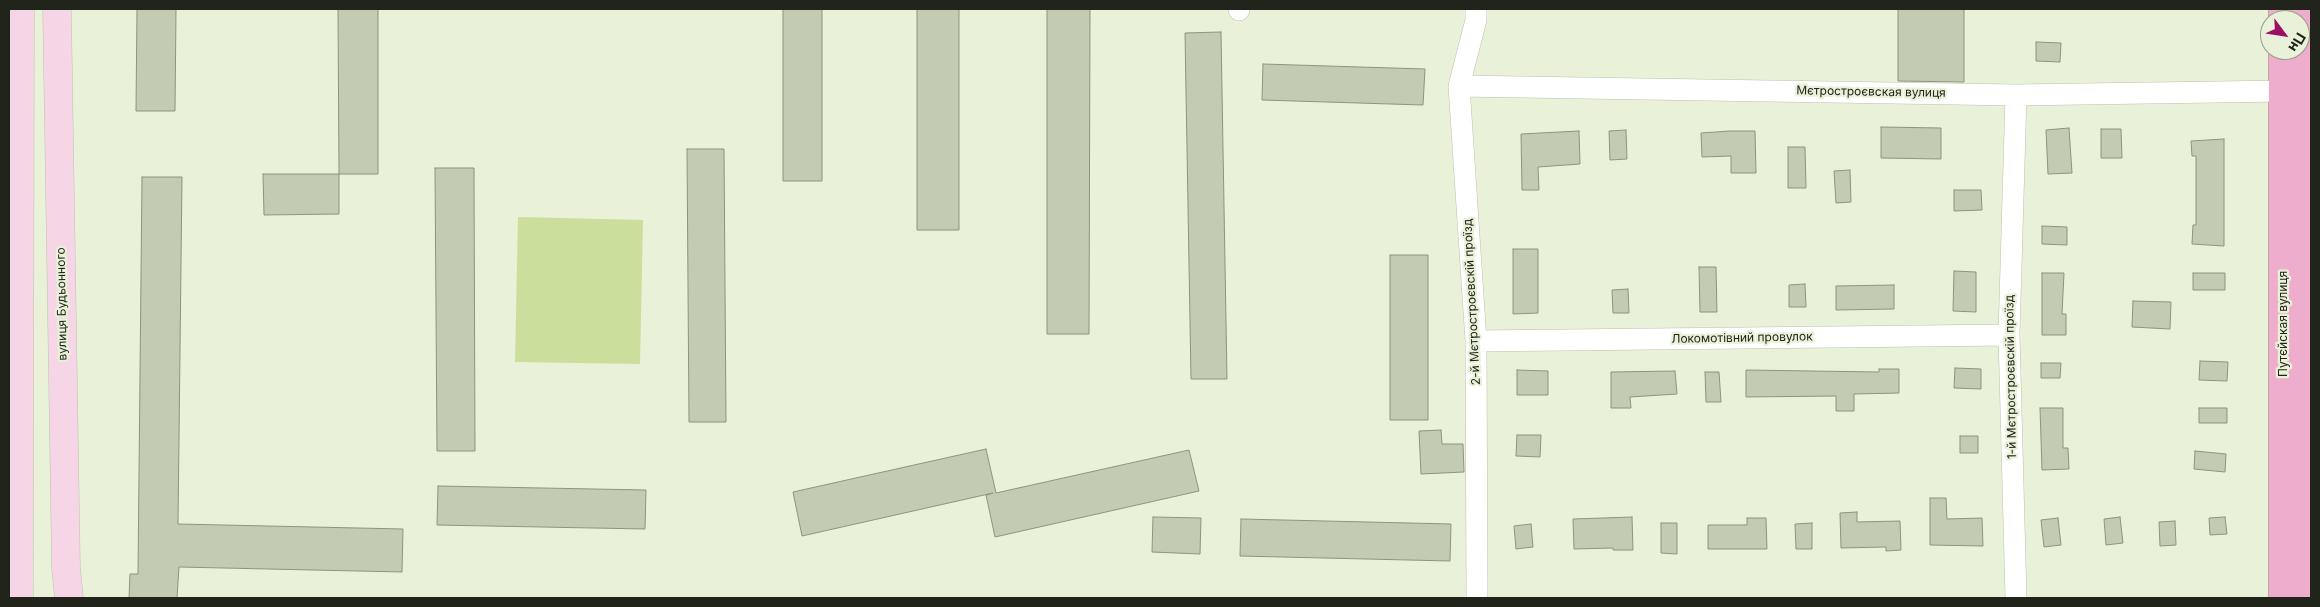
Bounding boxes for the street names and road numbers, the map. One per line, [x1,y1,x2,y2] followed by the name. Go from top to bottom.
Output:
[1796,83,1946,101] street label: Мєтростроєвская вулиця
[1460,218,1484,386] street label: 2-й Мєтростроєвскій проїзд
[54,247,70,361] street label: вулиця Будьонного
[2276,271,2290,377] street label: Путєйская вулиця
[2002,295,2020,459] street label: 1-й Мєтростроєвскій проїзд
[1671,330,1813,346] street label: Локомотівний провулок

